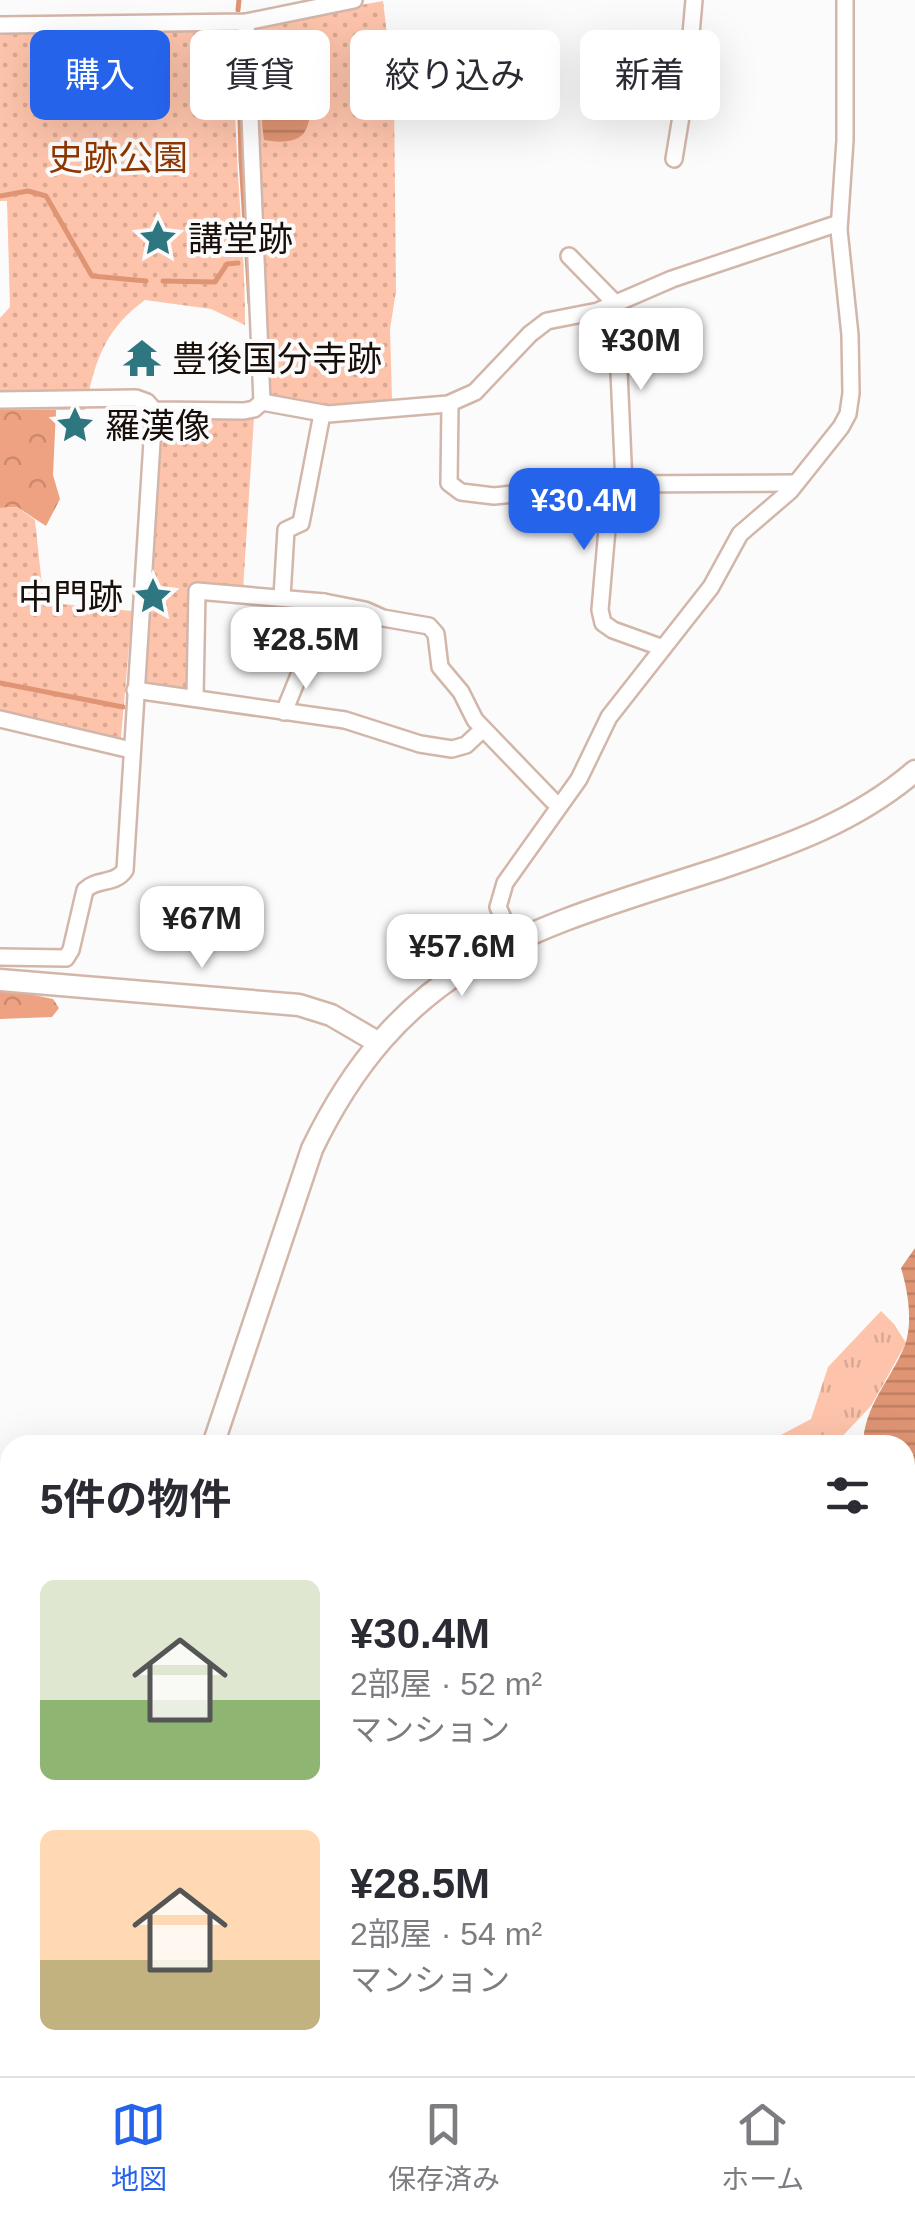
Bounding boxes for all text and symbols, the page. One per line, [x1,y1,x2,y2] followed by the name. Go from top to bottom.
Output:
[30,30,170,120] chip: 購入
[190,30,330,120] chip: 賃貸
[350,30,560,120] chip: 絞り込み
[580,30,720,120] chip: 新着
[48,138,188,177] park label: 史跡公園
[137,217,179,259] place icon: 講堂跡
[188,219,293,258] place label: 講堂跡
[582,308,700,393] pin: ¥30M
[601,322,681,358] text: ¥30M
[121,337,163,379] temple icon: 豊後国分寺跡
[172,339,382,378] place label: 豊後国分寺跡
[54,404,96,446] place icon: 羅漢像
[105,406,210,445] place label: 羅漢像
[503,468,665,553] pin: ¥30.4M
[531,482,637,518] text: ¥30.4M
[132,575,174,617] place icon: 中門跡
[18,577,123,616] place label: 中門跡
[225,607,387,692] pin: ¥28.5M
[253,621,359,657] text: ¥28.5M
[143,886,261,971] pin: ¥67M
[162,900,242,936] text: ¥67M
[381,914,543,999] pin: ¥57.6M
[409,928,515,964] text: ¥57.6M
[820,1468,875,1523] icon: filters
[40,1476,231,1523] text: 5件の物件
[350,1610,490,1657] text: ¥30.4M
[120,1620,240,1740] icon: home
[350,1666,542,1702] text: 2部屋 · 52 m²
[350,1712,510,1748] text: マンション
[350,1860,490,1907] text: ¥28.5M
[120,1870,240,1990] icon: home
[350,1916,542,1952] text: 2部屋 · 54 m²
[350,1962,510,1998] text: マンション
[111,2097,167,2197] tab: 地図
[388,2097,500,2197] tab: 保存済み
[721,2097,804,2197] tab: ホーム

